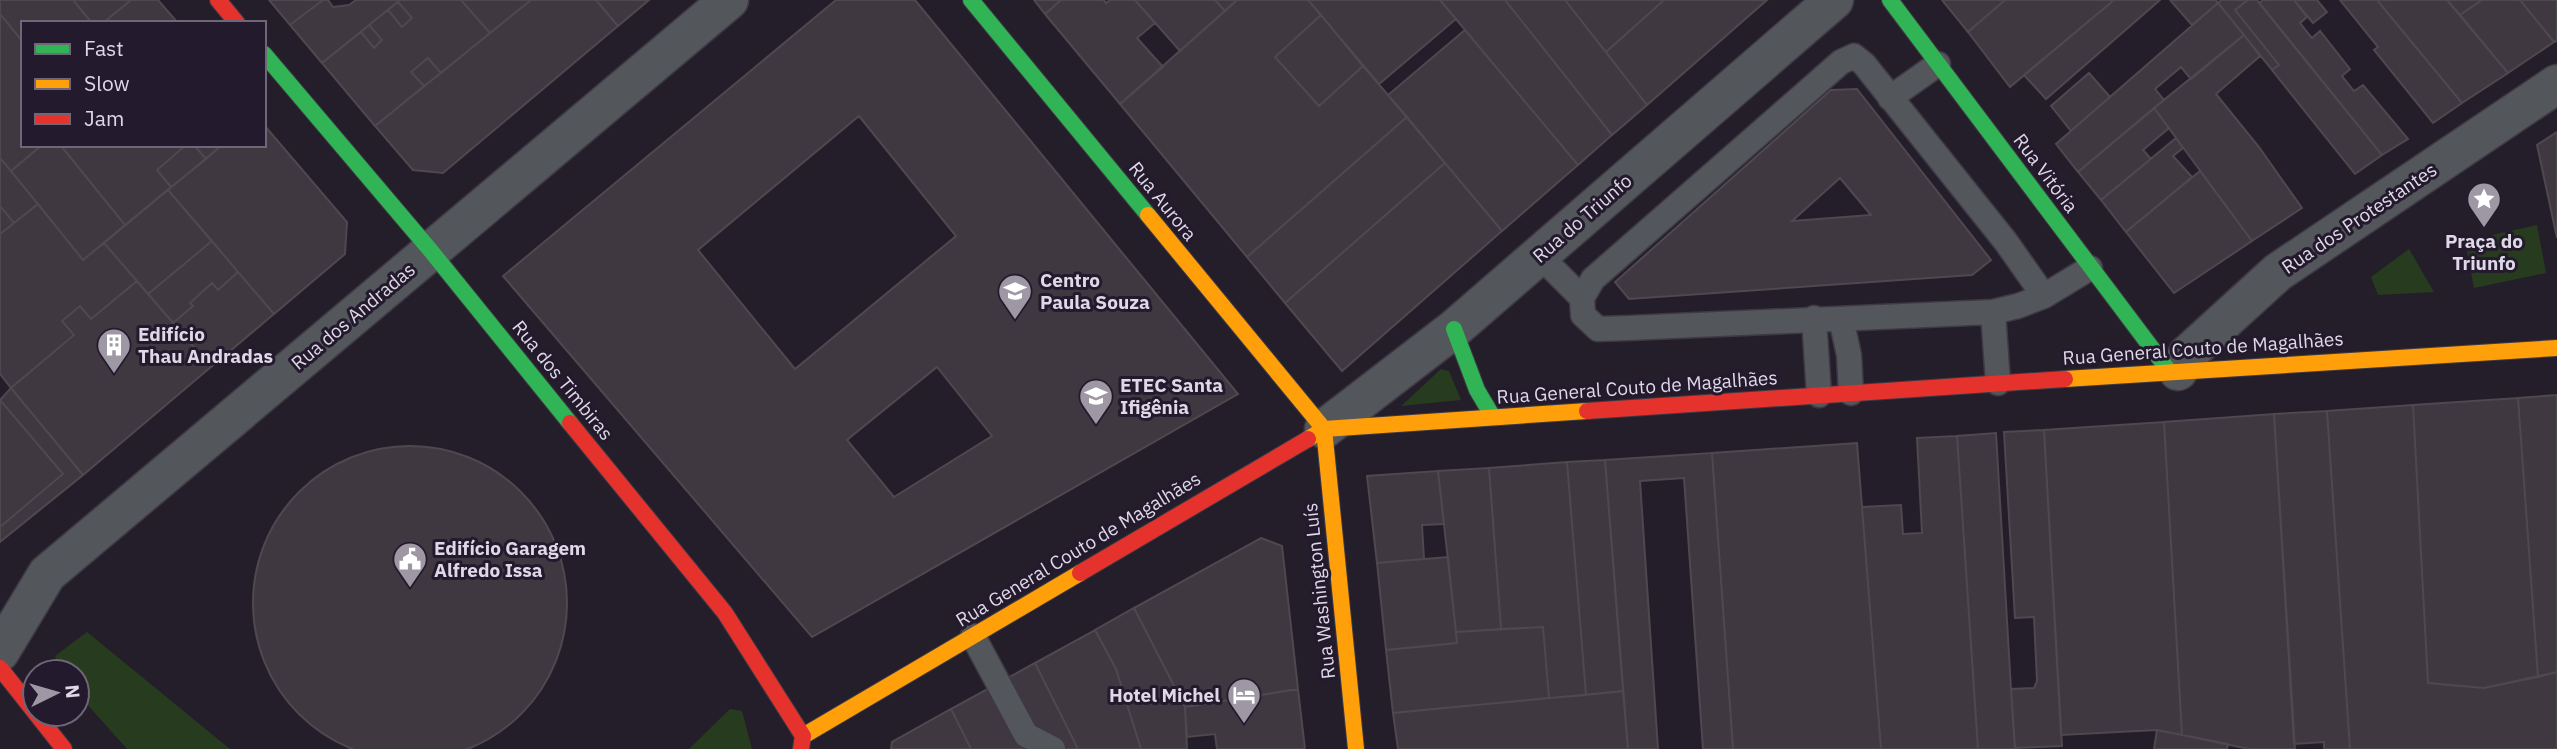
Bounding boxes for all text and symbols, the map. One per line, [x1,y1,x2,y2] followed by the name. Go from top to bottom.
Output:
[21,21,266,147] legend
[84,34,124,62] text: Fast
[84,69,130,97] text: Slow
[84,104,124,132] text: Jam
[2008,129,2084,217] street label: Rua Vitória
[1124,156,1202,246] street label: Rua Aurora
[2277,157,2441,279] street label: Rua dos Protestantes
[1527,168,1637,268] street label: Rua do Triunfo
[2465,180,2503,229] place icon: Praça do Triunfo
[2445,229,2523,275] place label: Praça do Triunfo
[286,257,420,375] street label: Rua dos Andradas
[1040,268,1150,314] place label: Centro Paula Souza
[996,272,1034,321] school or university icon: Centro Paula Souza
[507,315,619,445] street label: Rua dos Timbiras
[138,322,273,368] place label: Edifício Thau Andradas
[95,326,133,375] building icon: Edifício Thau Andradas
[2062,326,2344,370] street label: Rua General Couto de Magalhães
[1496,365,1778,409] street label: Rua General Couto de Magalhães
[1120,373,1223,419] place label: ETEC Santa Ifigênia
[1077,377,1115,426] school or university icon: ETEC Santa Ifigênia
[951,466,1205,632] street label: Rua General Couto de Magalhães
[1298,502,1340,680] street label: Rua Washington Luís
[434,536,586,582] place label: Edifício Garagem Alfredo Issa
[391,540,429,589] public building icon: Edifício Garagem Alfredo Issa
[21,658,91,728] north arrow
[1225,676,1263,725] hotel icon: Hotel Michel
[1109,683,1220,707] place label: Hotel Michel
[60,684,85,699] text: N

